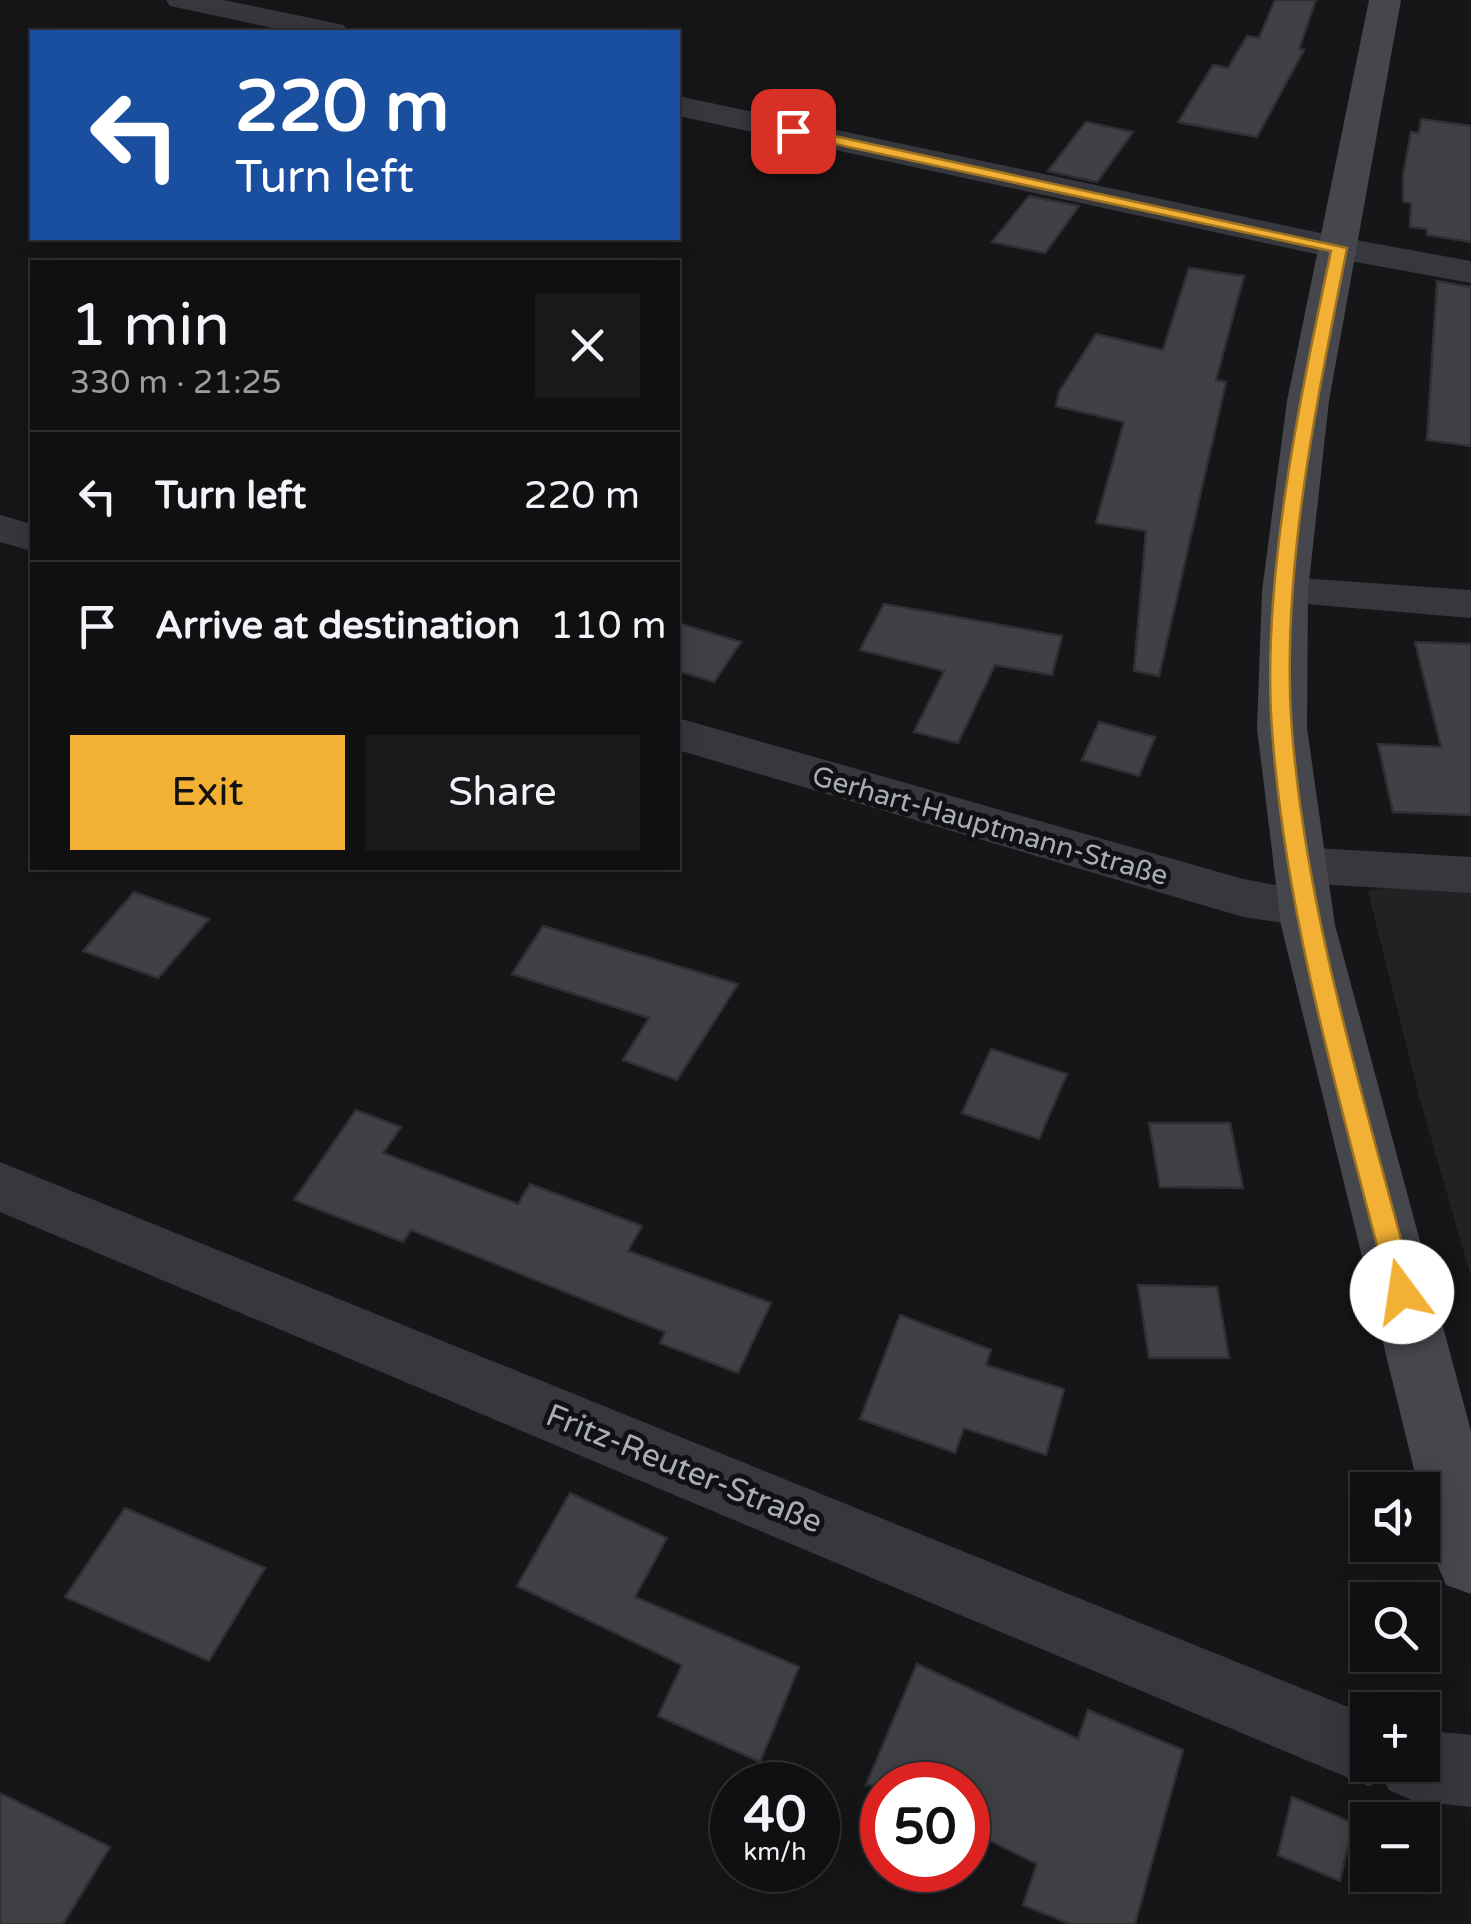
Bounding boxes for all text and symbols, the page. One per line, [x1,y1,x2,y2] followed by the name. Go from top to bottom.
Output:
[235,66,449,150] text: 220 m
[70,70,200,200] icon: left
[751,89,836,174] pin
[766,104,821,159] icon: arrive
[235,151,414,205] text: Turn left
[70,290,230,362] text: 1 min
[535,293,640,398] button: close
[70,364,282,402] text: 330 m · 21:25
[70,469,125,524] icon: left
[155,473,306,519] text: Turn left
[524,473,640,519] text: 220 m
[70,599,125,654] icon: arrive
[155,603,520,649] text: Arrive at destination
[550,603,666,649] text: 110 m
[70,735,345,850] button: Exit
[365,735,640,850] button: Share
[808,759,1172,893] street label: Gerhart-Hauptmann-Straße
[1350,1240,1454,1344] position arrow
[540,1396,828,1542] street label: Fritz-Reuter-Straße
[1350,1472,1440,1892] map controls
[1350,1472,1440,1562] button: sound
[1350,1582,1440,1672] button: search
[1350,1692,1440,1782] button: +
[860,1762,990,1892] speed limit sign: 50
[744,1785,806,1845] text: 40
[1350,1802,1440,1892] button: −
[744,1837,806,1867] text: km/h

